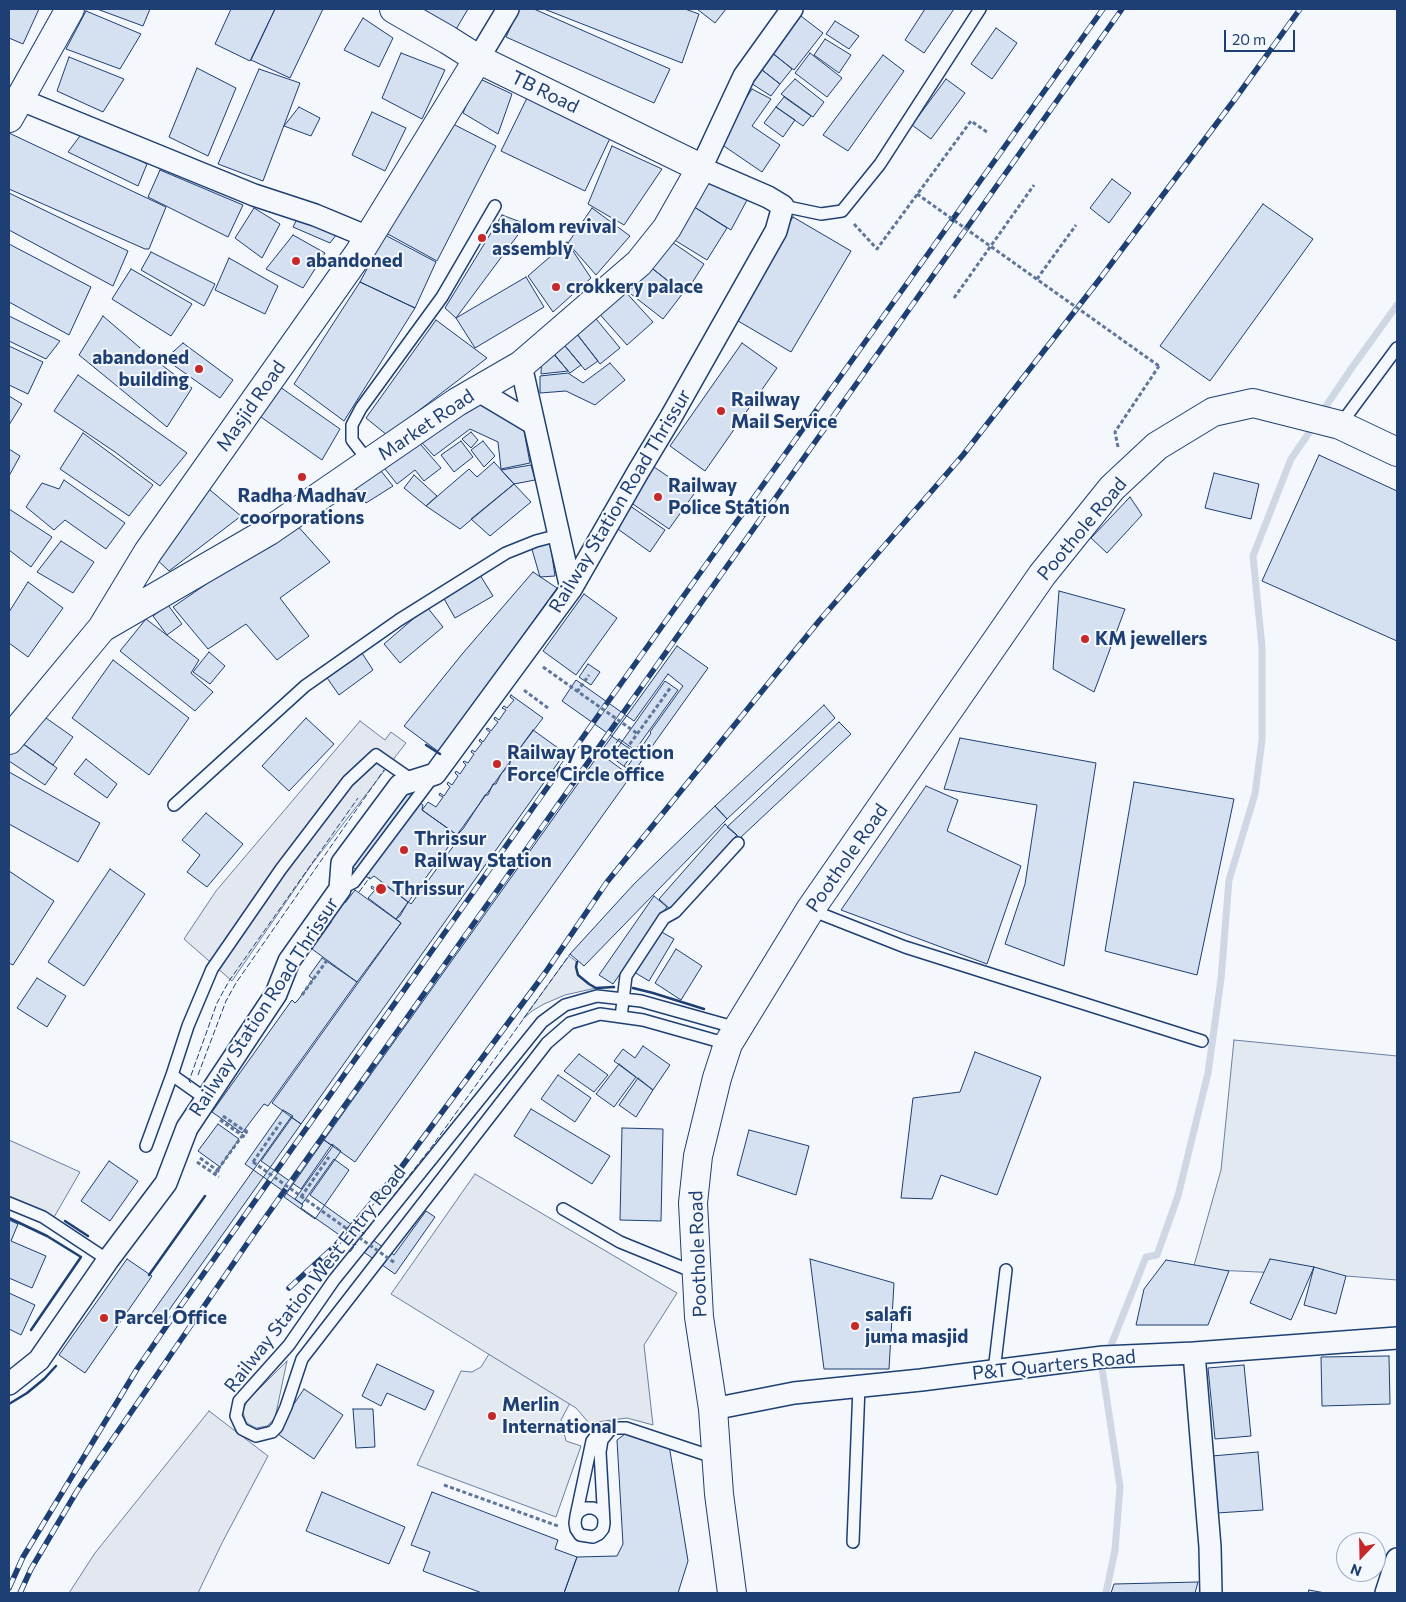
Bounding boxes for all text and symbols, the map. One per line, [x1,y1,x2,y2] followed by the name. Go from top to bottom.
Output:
[1226,20,1297,52] scale bar
[1232,30,1266,48] text: 20 m
[507,66,583,118] street label: TB Road
[492,216,617,260] place label: shalom revival assembly
[476,232,488,244] marker: shalom revival assembly
[306,250,403,272] place label: abandoned
[290,255,302,267] marker: abandoned
[566,276,703,298] place label: crokkery palace
[550,281,562,293] marker: crokkery palace
[92,347,189,391] place label: abandoned building
[211,356,291,456] street label: Masjid Road
[193,363,205,375] marker: abandoned building
[374,384,478,466] street label: Market Road
[544,385,696,617] street label: Railway Station Road Thrissur
[731,389,837,433] place label: Railway Mail Service
[715,405,727,417] marker: Railway Mail Service
[296,471,308,483] marker: Radha Madhav coorporations
[1032,473,1132,585] street label: Poothole Road
[668,475,790,519] place label: Railway Police Station
[237,485,367,529] place label: Radha Madhav coorporations
[652,491,664,503] marker: Railway Police Station
[1095,628,1207,650] place label: KM jewellers
[1079,633,1091,645] marker: KM jewellers
[507,742,674,786] place label: Railway Protection Force Circle office
[491,758,503,770] marker: Railway Protection Force Circle office
[801,799,893,917] street label: Poothole Road
[414,828,552,872] place label: Thrissur Railway Station
[398,844,410,856] marker: Thrissur Railway Station
[392,878,465,900] place label: Thrissur
[374,882,388,896] marker: Thrissur
[185,893,343,1121] street label: Railway Station Road Thrissur
[219,1161,411,1397] street label: Railway Station West Entry Road
[684,1190,712,1318] street label: Poothole Road
[865,1304,968,1348] place label: salafi juma masjid
[114,1307,227,1329] place label: Parcel Office
[98,1312,110,1324] marker: Parcel Office
[849,1320,861,1332] marker: salafi juma masjid
[971,1345,1137,1385] street label: P&T Quarters Road
[502,1394,617,1438] place label: Merlin International
[486,1410,498,1422] marker: Merlin International
[1336,1532,1386,1582] north arrow
[1348,1561,1364,1580] text: N

